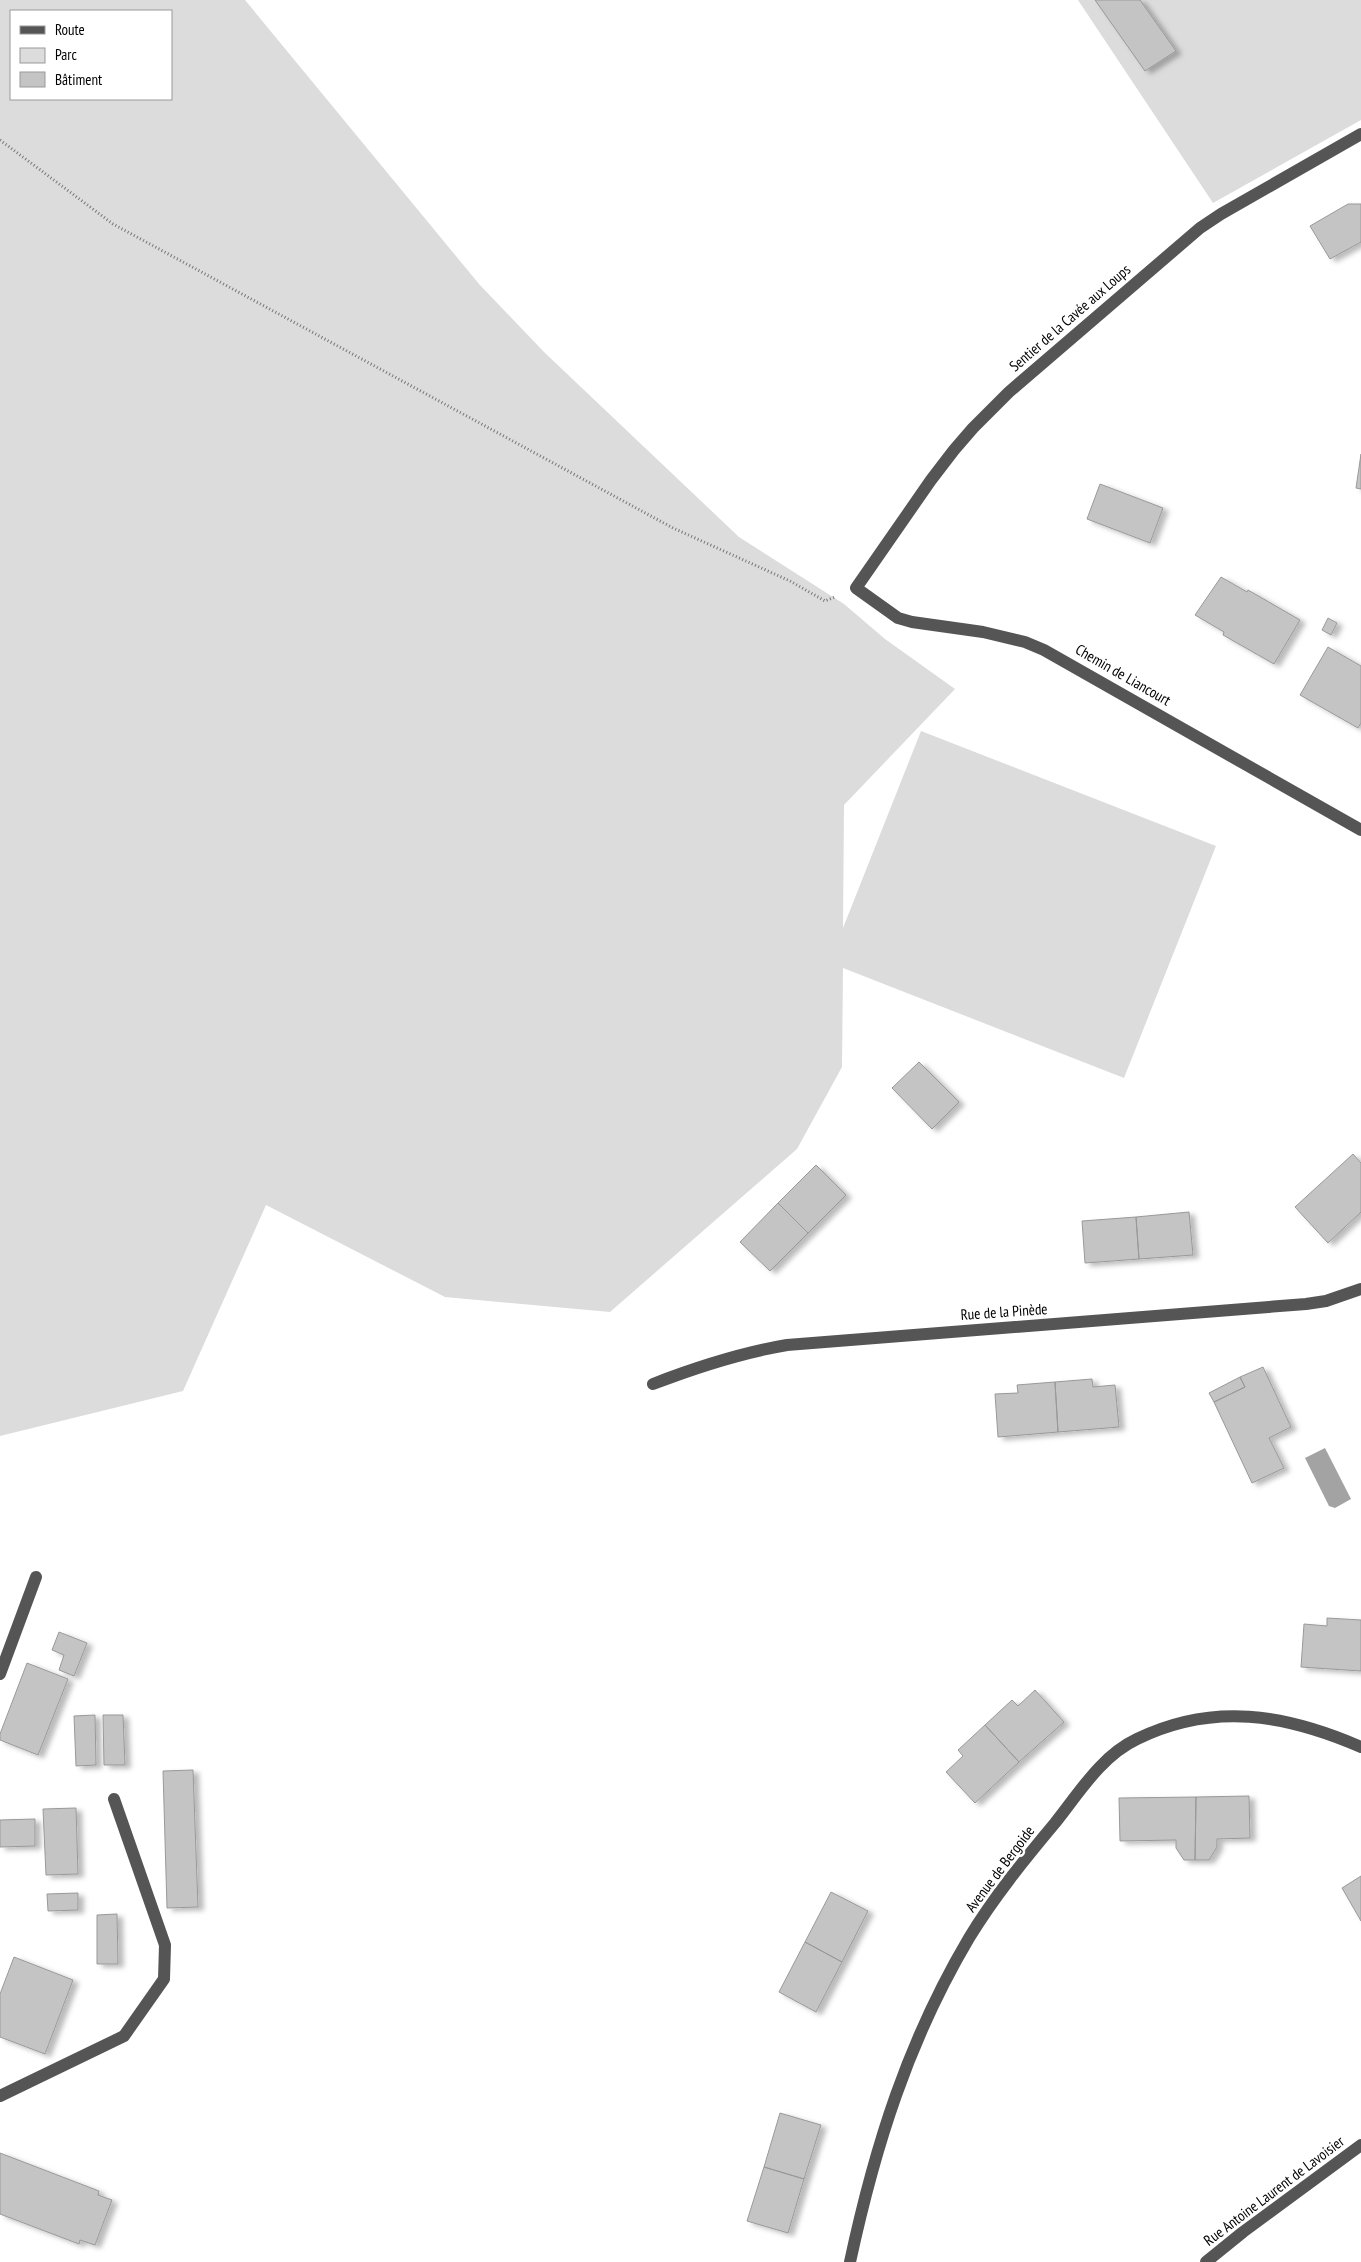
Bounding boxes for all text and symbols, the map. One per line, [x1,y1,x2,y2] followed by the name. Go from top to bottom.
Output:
[10,10,172,100] legend
[55,20,85,39] text: Route
[55,45,77,64] text: Parc
[55,70,102,89] text: Bâtiment
[1005,260,1134,375] street label: Sentier de la Cavée aux Loups
[1072,640,1174,710] street label: Chemin de Liancourt
[960,1299,1048,1324] street label: Rue de la Pinède
[961,1822,1038,1916] street label: Avenue de Bergoide
[1200,2131,1348,2250] street label: Rue Antoine Laurent de Lavoisier

